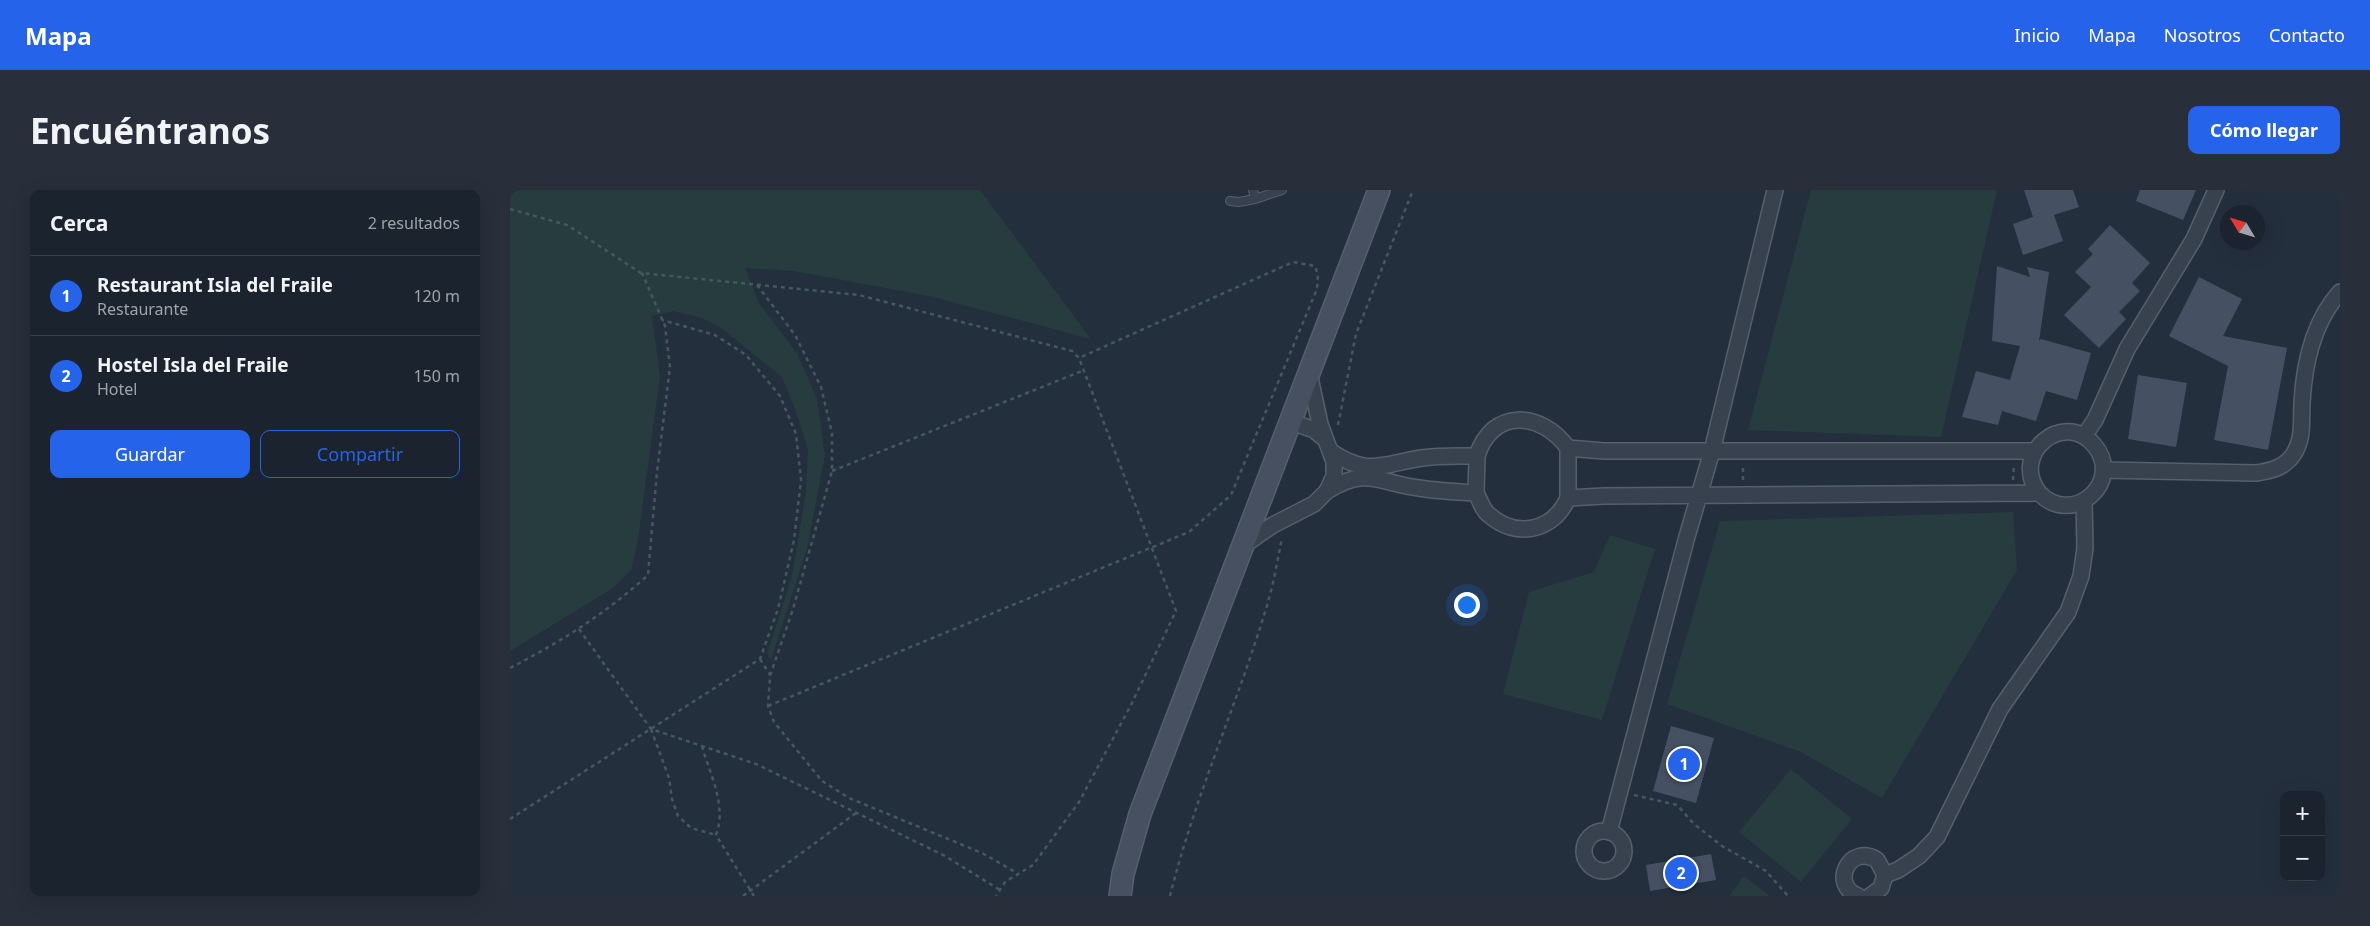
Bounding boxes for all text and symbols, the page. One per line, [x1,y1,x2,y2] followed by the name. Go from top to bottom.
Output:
[25,19,92,52] text: Mapa
[2014,23,2060,47] text: Inicio
[2088,23,2136,47] text: Mapa
[2164,23,2241,47] text: Nosotros
[2269,23,2345,47] text: Contacto
[2188,106,2340,154] button: Cómo llegar
[30,107,270,154] text: Encuéntranos
[2220,205,2265,250] north arrow
[50,209,108,237] text: Cerca
[368,212,460,234] text: 2 resultados
[97,272,333,298] text: Restaurant Isla del Fraile
[61,285,71,307] text: 1
[413,285,460,307] text: 120 m
[97,298,188,320] text: Restaurante
[97,352,289,378] text: Hostel Isla del Fraile
[61,365,71,387] text: 2
[413,365,460,387] text: 150 m
[97,378,137,400] text: Hotel
[50,430,250,478] button: Guardar
[260,430,460,478] button: Compartir
[1454,592,1480,618] your location
[1668,745,1700,783] pin: 1
[2280,791,2325,881] map controls
[2280,791,2325,836] button: +
[2280,836,2325,881] button: −
[1665,854,1697,892] pin: 2

